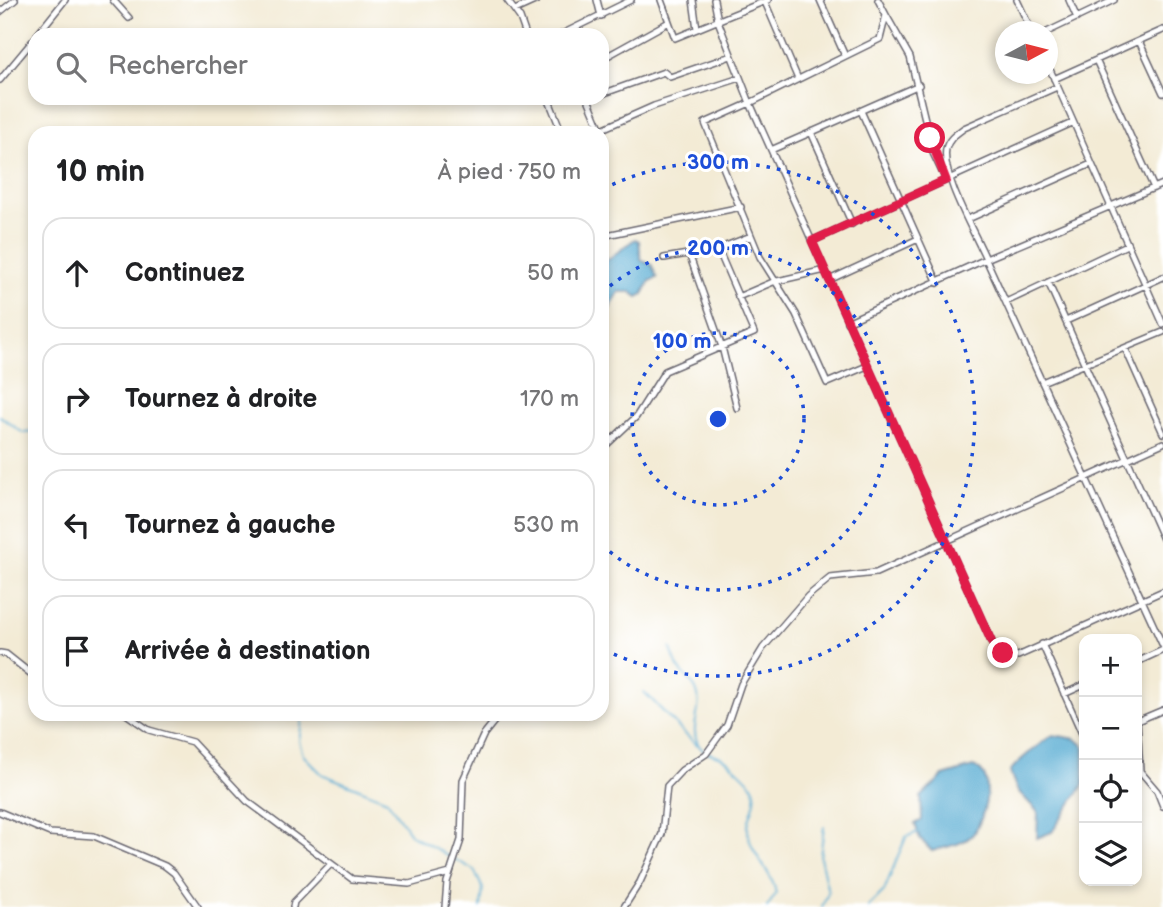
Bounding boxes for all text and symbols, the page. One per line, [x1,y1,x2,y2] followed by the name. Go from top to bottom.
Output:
[995,21,1058,84] north arrow
[28,28,609,105] search box
[52,48,90,86] icon: search
[108,51,247,82] text: Rechercher
[914,122,945,153] route start
[687,150,749,175] text: 300 m
[56,154,145,190] text: 10 min
[438,158,581,186] text: À pied · 750 m
[687,236,749,261] text: 200 m
[58,254,96,292] icon: ahead
[125,258,245,289] text: Continuez
[527,259,579,287] text: 50 m
[653,329,711,354] text: 100 m
[58,380,96,418] icon: right
[125,384,317,415] text: Tournez à droite
[520,385,579,413] text: 170 m
[706,407,730,431] centre of rings
[58,506,96,544] icon: left
[125,510,336,541] text: Tournez à gauche
[513,511,579,539] text: 530 m
[58,632,96,670] icon: arrive
[1079,634,1142,886] map controls
[1079,634,1142,697] button: +
[125,636,371,667] text: Arrivée à destination
[987,637,1018,668] route end
[1079,697,1142,760] button: −
[1079,760,1142,823] button: locate
[1079,823,1142,886] button: layers

